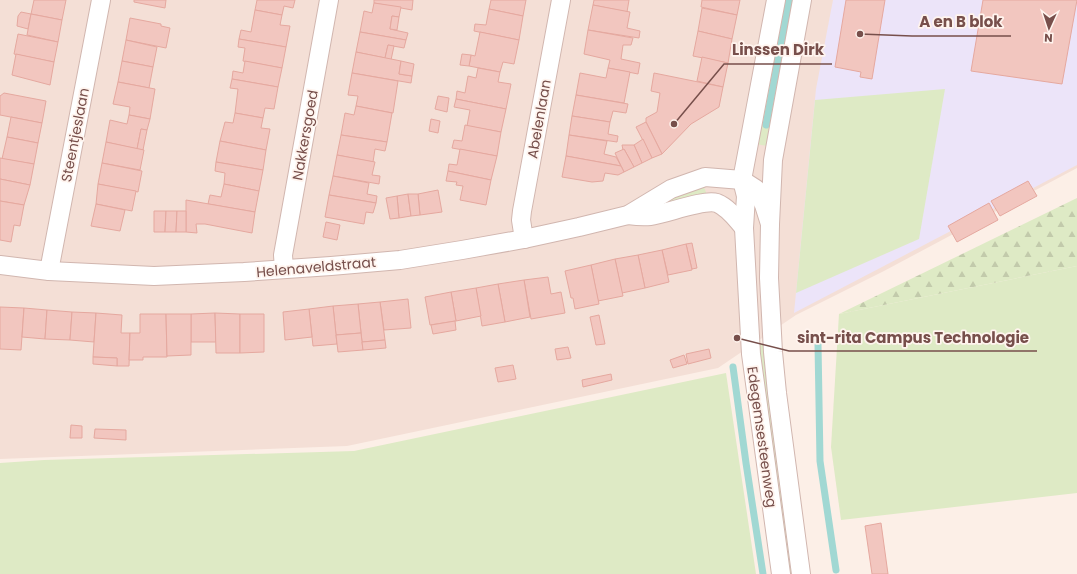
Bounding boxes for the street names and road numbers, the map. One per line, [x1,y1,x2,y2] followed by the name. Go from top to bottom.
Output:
[522,78,556,160] street label: Abelenlaan
[56,86,94,184] street label: Steentjeslaan
[287,88,323,182] street label: Nakkersgoed
[255,252,377,282] street label: Helenaveldstraat
[742,365,782,509] street label: Edegemsesteenweg

